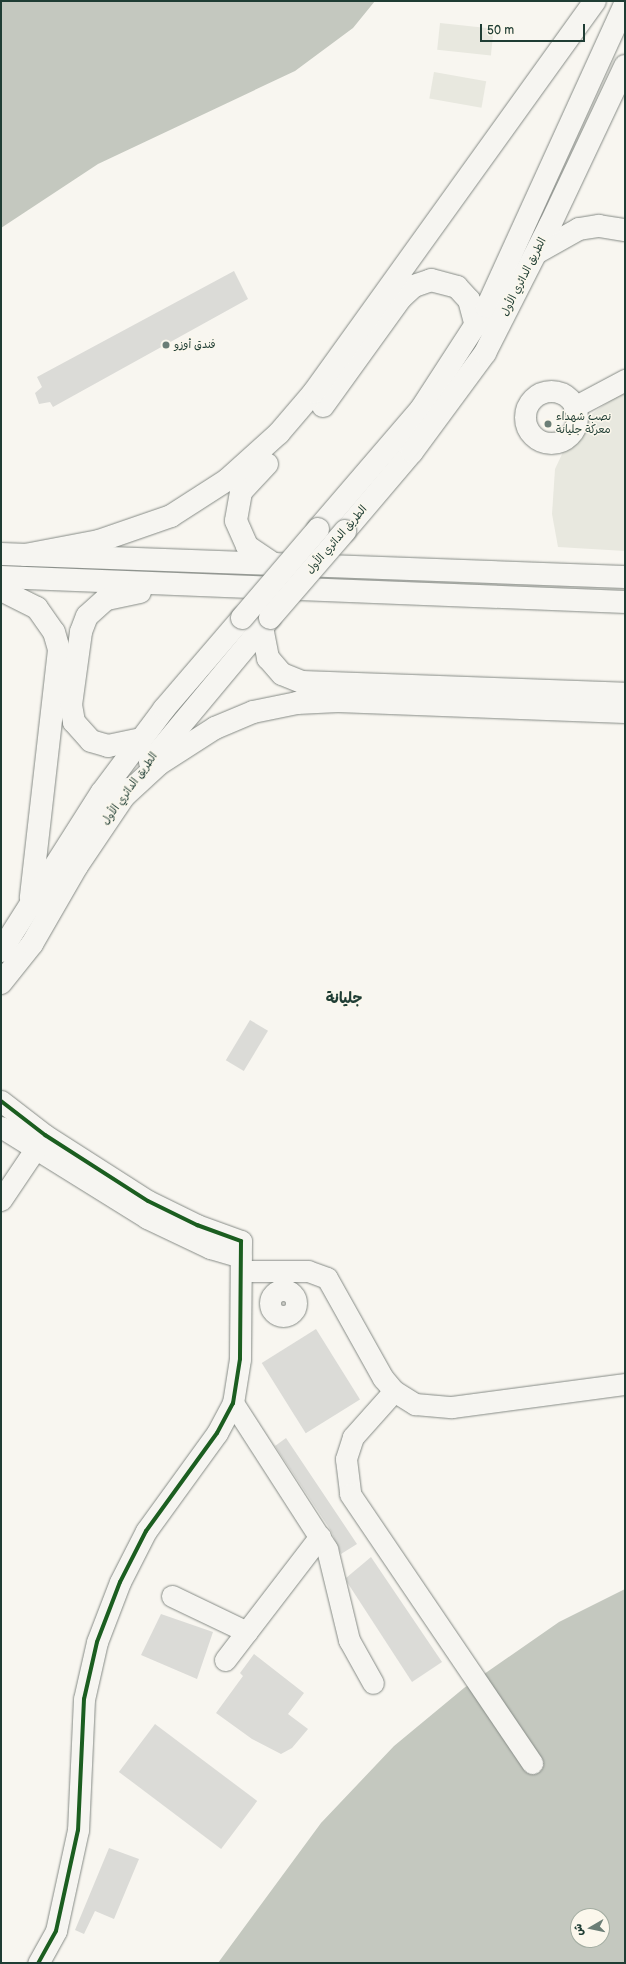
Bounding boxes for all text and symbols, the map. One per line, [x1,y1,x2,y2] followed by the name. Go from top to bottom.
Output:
[482,16,587,42] scale bar
[487,23,514,38] text: 50 m
[499,236,549,318] street label: الطريق الدائري الأول
[174,338,216,352] place label: فندق أوزو
[161,340,171,350] marker: فندق أوزو
[556,411,611,437] place label: نصب شهداء معركة جليانة
[543,419,553,429] marker: نصب شهداء معركة جليانة
[304,503,370,577] street label: الطريق الدائري الأول
[99,750,161,828] street label: الطريق الدائري الأول
[326,990,362,1008] district label: جليانة
[570,1908,610,1948] north arrow
[571,1923,586,1937] text: ش

